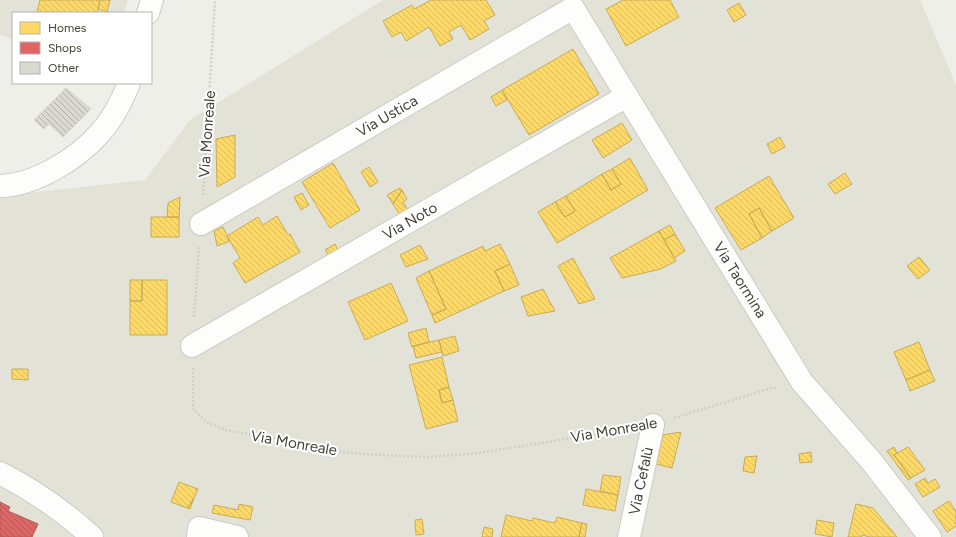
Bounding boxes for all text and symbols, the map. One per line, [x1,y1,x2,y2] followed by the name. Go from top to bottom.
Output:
[12,12,152,84] legend
[48,21,87,35] text: Homes
[48,41,82,55] text: Shops
[48,61,79,75] text: Other
[195,90,219,178] street label: Via Monreale
[353,91,421,141] street label: Via Ustica
[380,198,441,244] street label: Via Noto
[710,239,770,321] street label: Via Taormina
[569,414,659,446] street label: Via Monreale
[249,427,339,459] street label: Via Monreale
[625,445,657,517] street label: Via Cefalù

